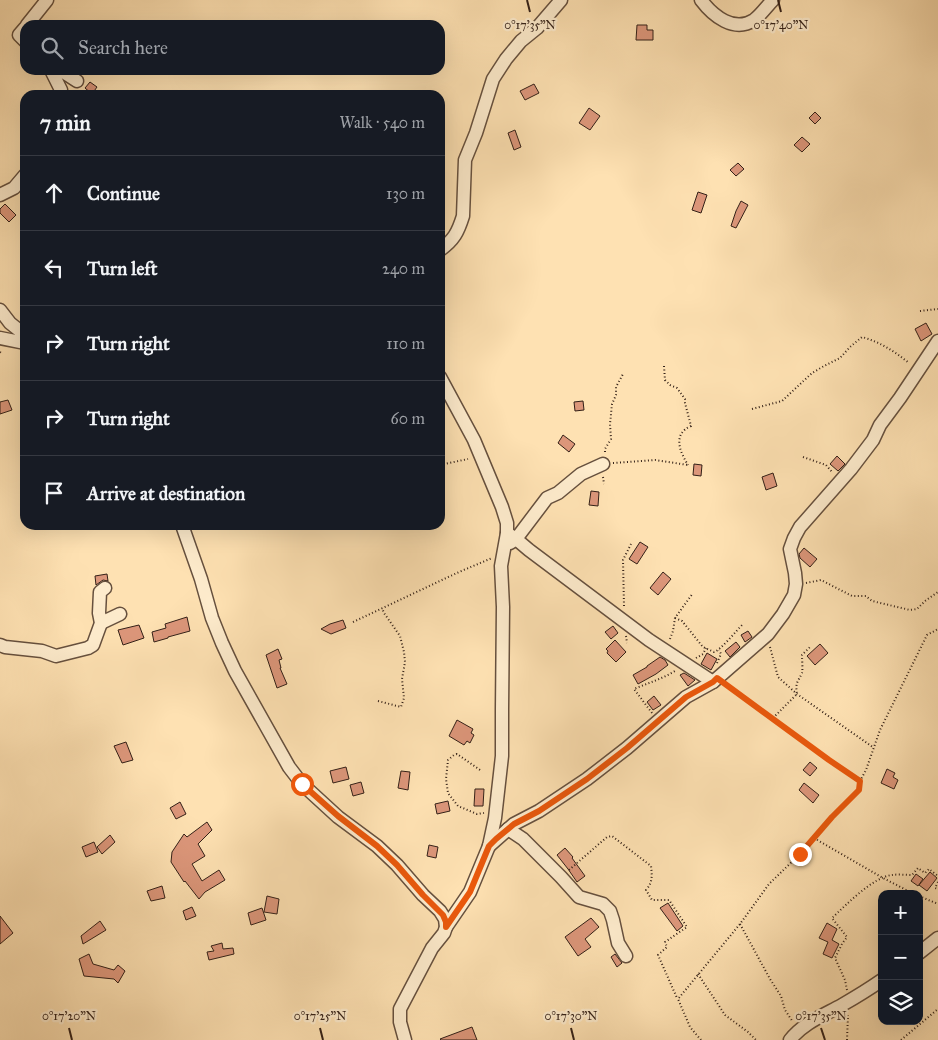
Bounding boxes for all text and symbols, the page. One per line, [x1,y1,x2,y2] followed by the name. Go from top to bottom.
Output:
[504,18,556,32] text: 0°17'35"N
[754,18,808,32] text: 0°17'40"N
[20,20,445,75] search box
[38,34,66,62] icon: search
[78,36,168,59] text: Search here
[40,110,91,136] text: 7 min
[340,113,425,132] text: Walk · 540 m
[40,179,68,207] icon: ahead
[87,182,160,205] text: Continue
[386,184,425,203] text: 130 m
[40,254,68,282] icon: left
[87,257,157,280] text: Turn left
[382,259,425,278] text: 240 m
[40,329,68,357] icon: right
[87,332,170,355] text: Turn right
[386,334,425,353] text: 110 m
[40,404,68,432] icon: right
[87,407,170,430] text: Turn right
[391,409,425,428] text: 60 m
[40,479,68,507] icon: arrive
[87,482,245,505] text: Arrive at destination
[291,773,314,796] route start
[789,843,812,866] route end
[878,890,923,1025] map controls
[878,890,923,935] button: +
[878,935,923,980] button: −
[878,980,923,1025] button: layers
[42,1009,96,1023] text: 0°17'20"N
[294,1009,346,1023] text: 0°17'25"N
[544,1009,598,1023] text: 0°17'30"N
[795,1009,847,1023] text: 0°17'35"N

